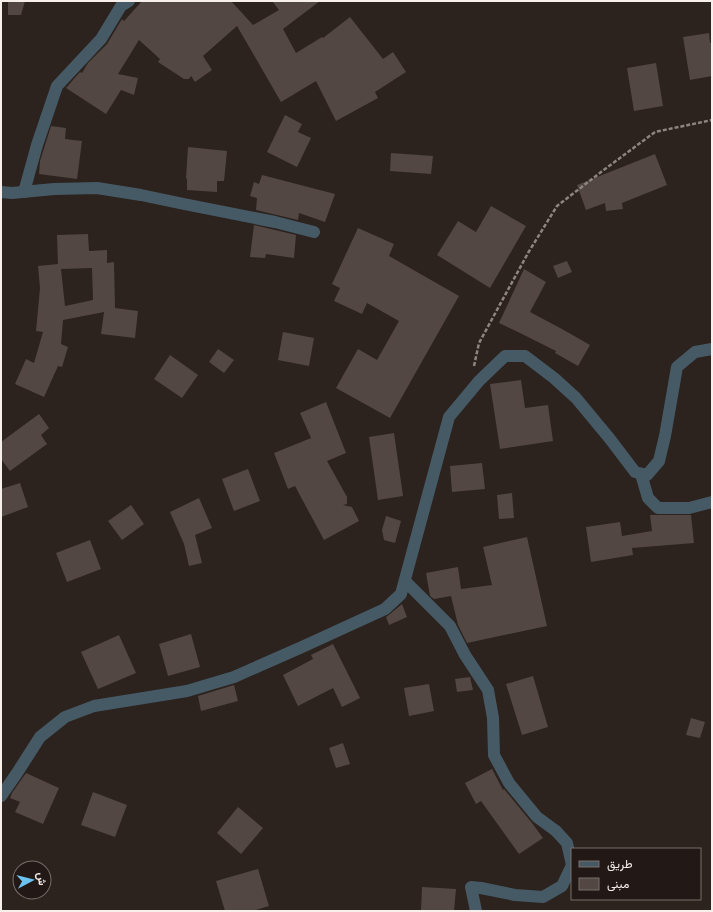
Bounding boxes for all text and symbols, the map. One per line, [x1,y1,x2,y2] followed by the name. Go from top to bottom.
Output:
[571,848,701,900] legend
[607,857,633,872] text: طريق
[12,860,52,900] north arrow
[34,871,49,886] text: ش
[607,877,629,892] text: مبنى

